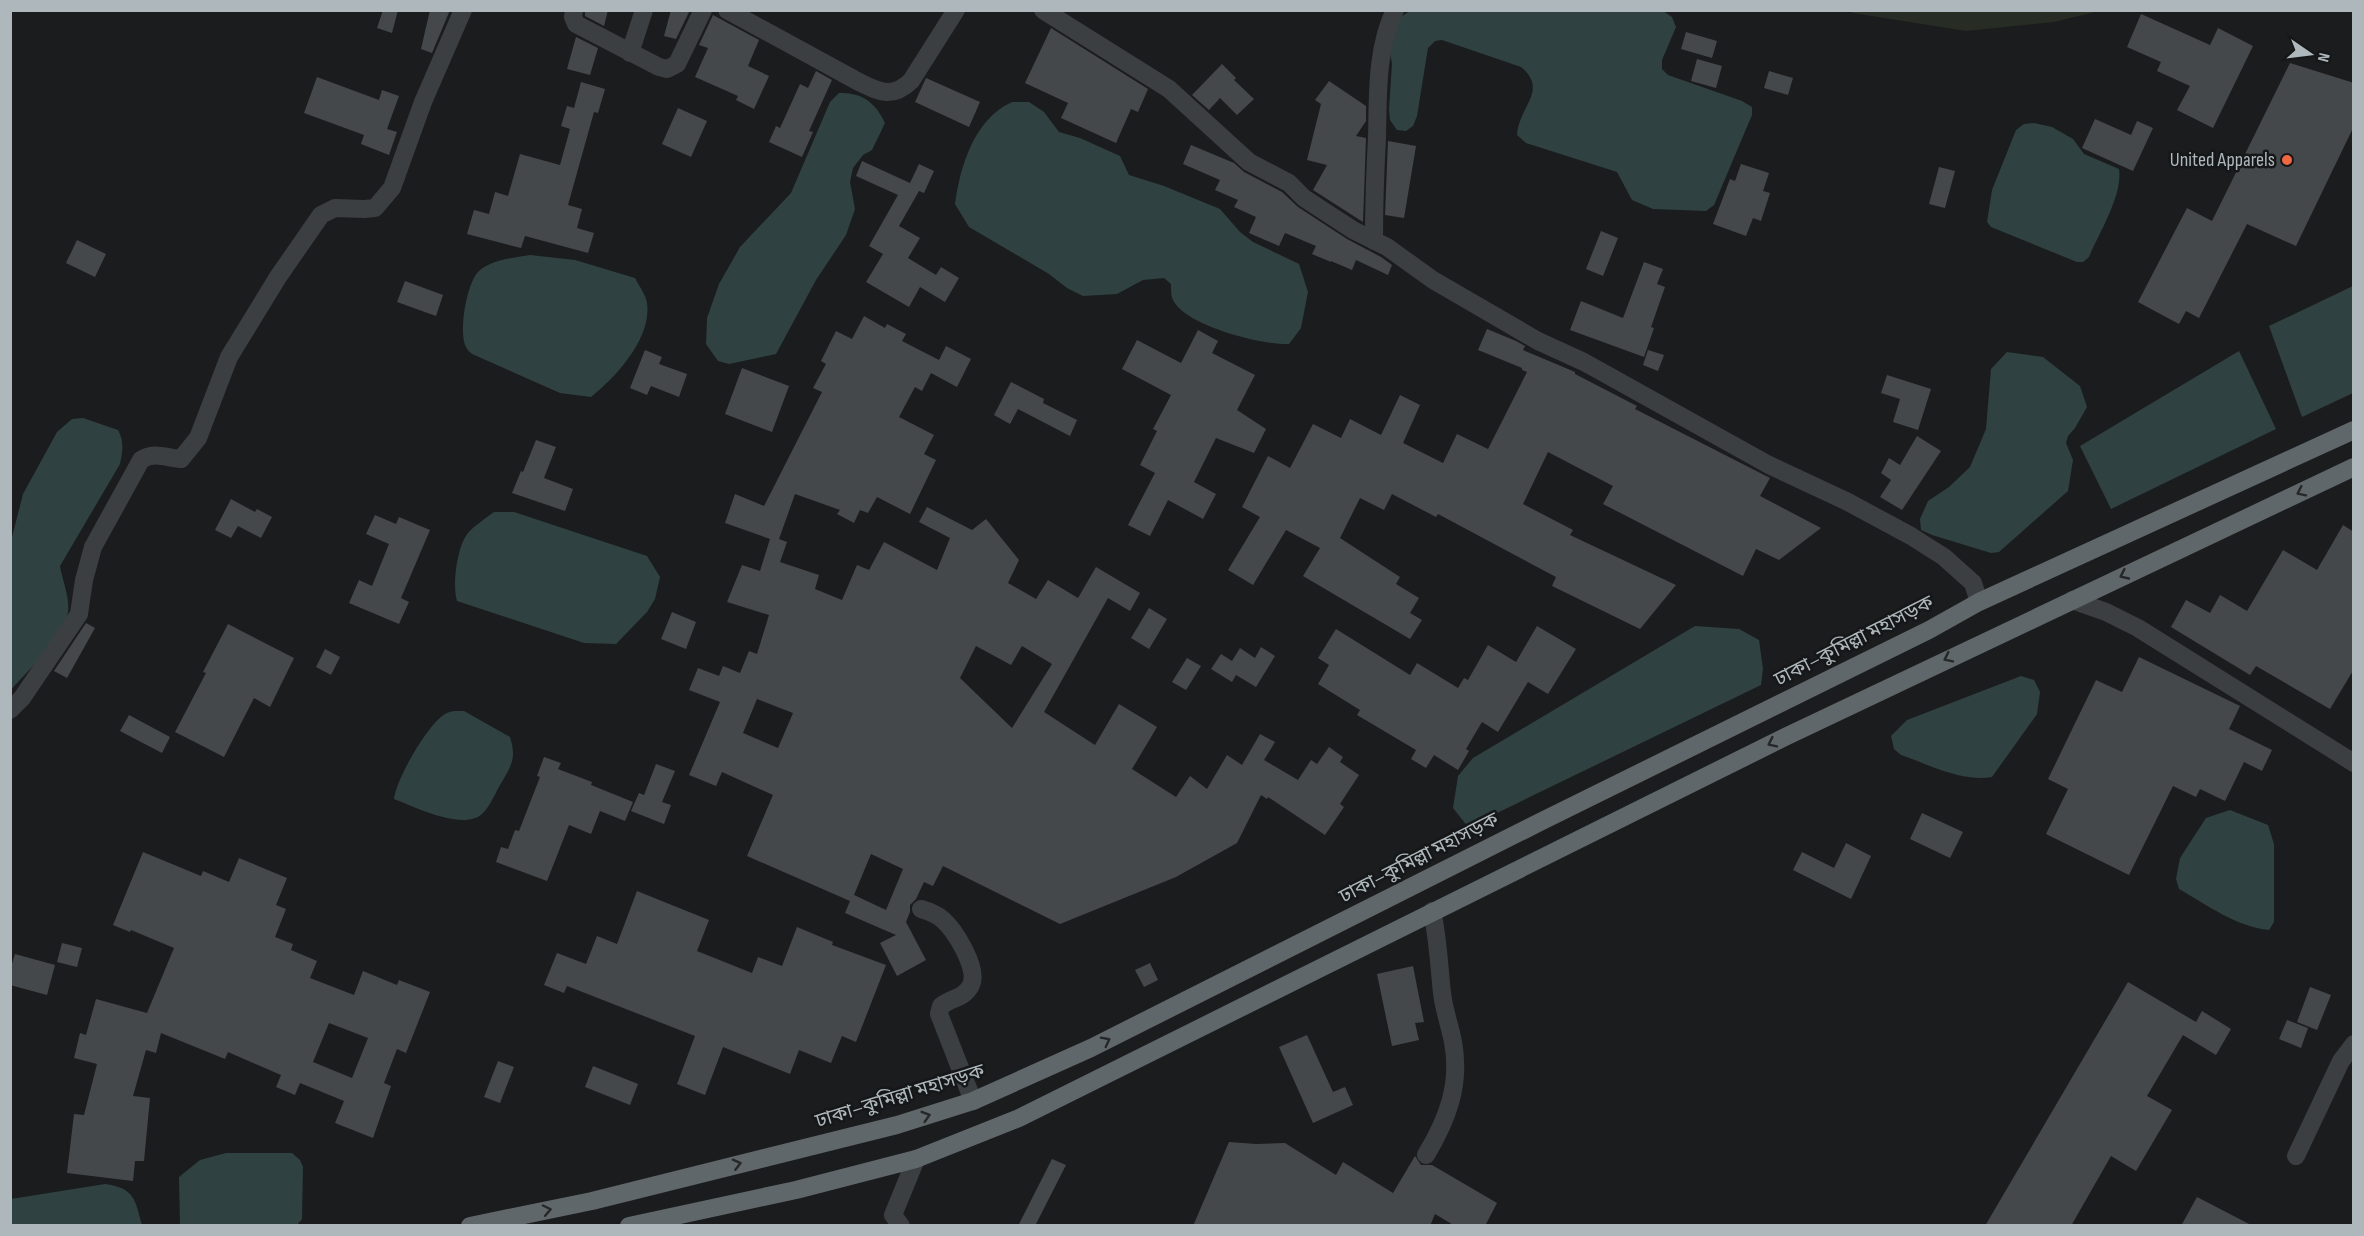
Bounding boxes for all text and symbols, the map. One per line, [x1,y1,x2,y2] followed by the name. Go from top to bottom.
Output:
[2280,24,2340,84] north arrow
[2313,51,2333,64] text: N
[2170,148,2275,172] place label: United Apparels
[2280,153,2294,167] marker: United Apparels
[2296,485,2307,497] one-way arrow
[2120,568,2131,580] one-way arrow
[1769,589,1938,692] street label: ঢাকা–কুমিল্লা মহাসড়ক
[1943,651,1954,663] one-way arrow
[1768,735,1779,747] one-way arrow
[1334,806,1503,909] street label: ঢাকা–কুমিল্লা মহাসড়ক
[1099,1037,1110,1048] one-way arrow
[811,1058,988,1133] street label: ঢাকা–কুমিল্লা মহাসড়ক
[920,1111,931,1123] one-way arrow
[732,1159,742,1172] one-way arrow
[542,1204,552,1217] one-way arrow

